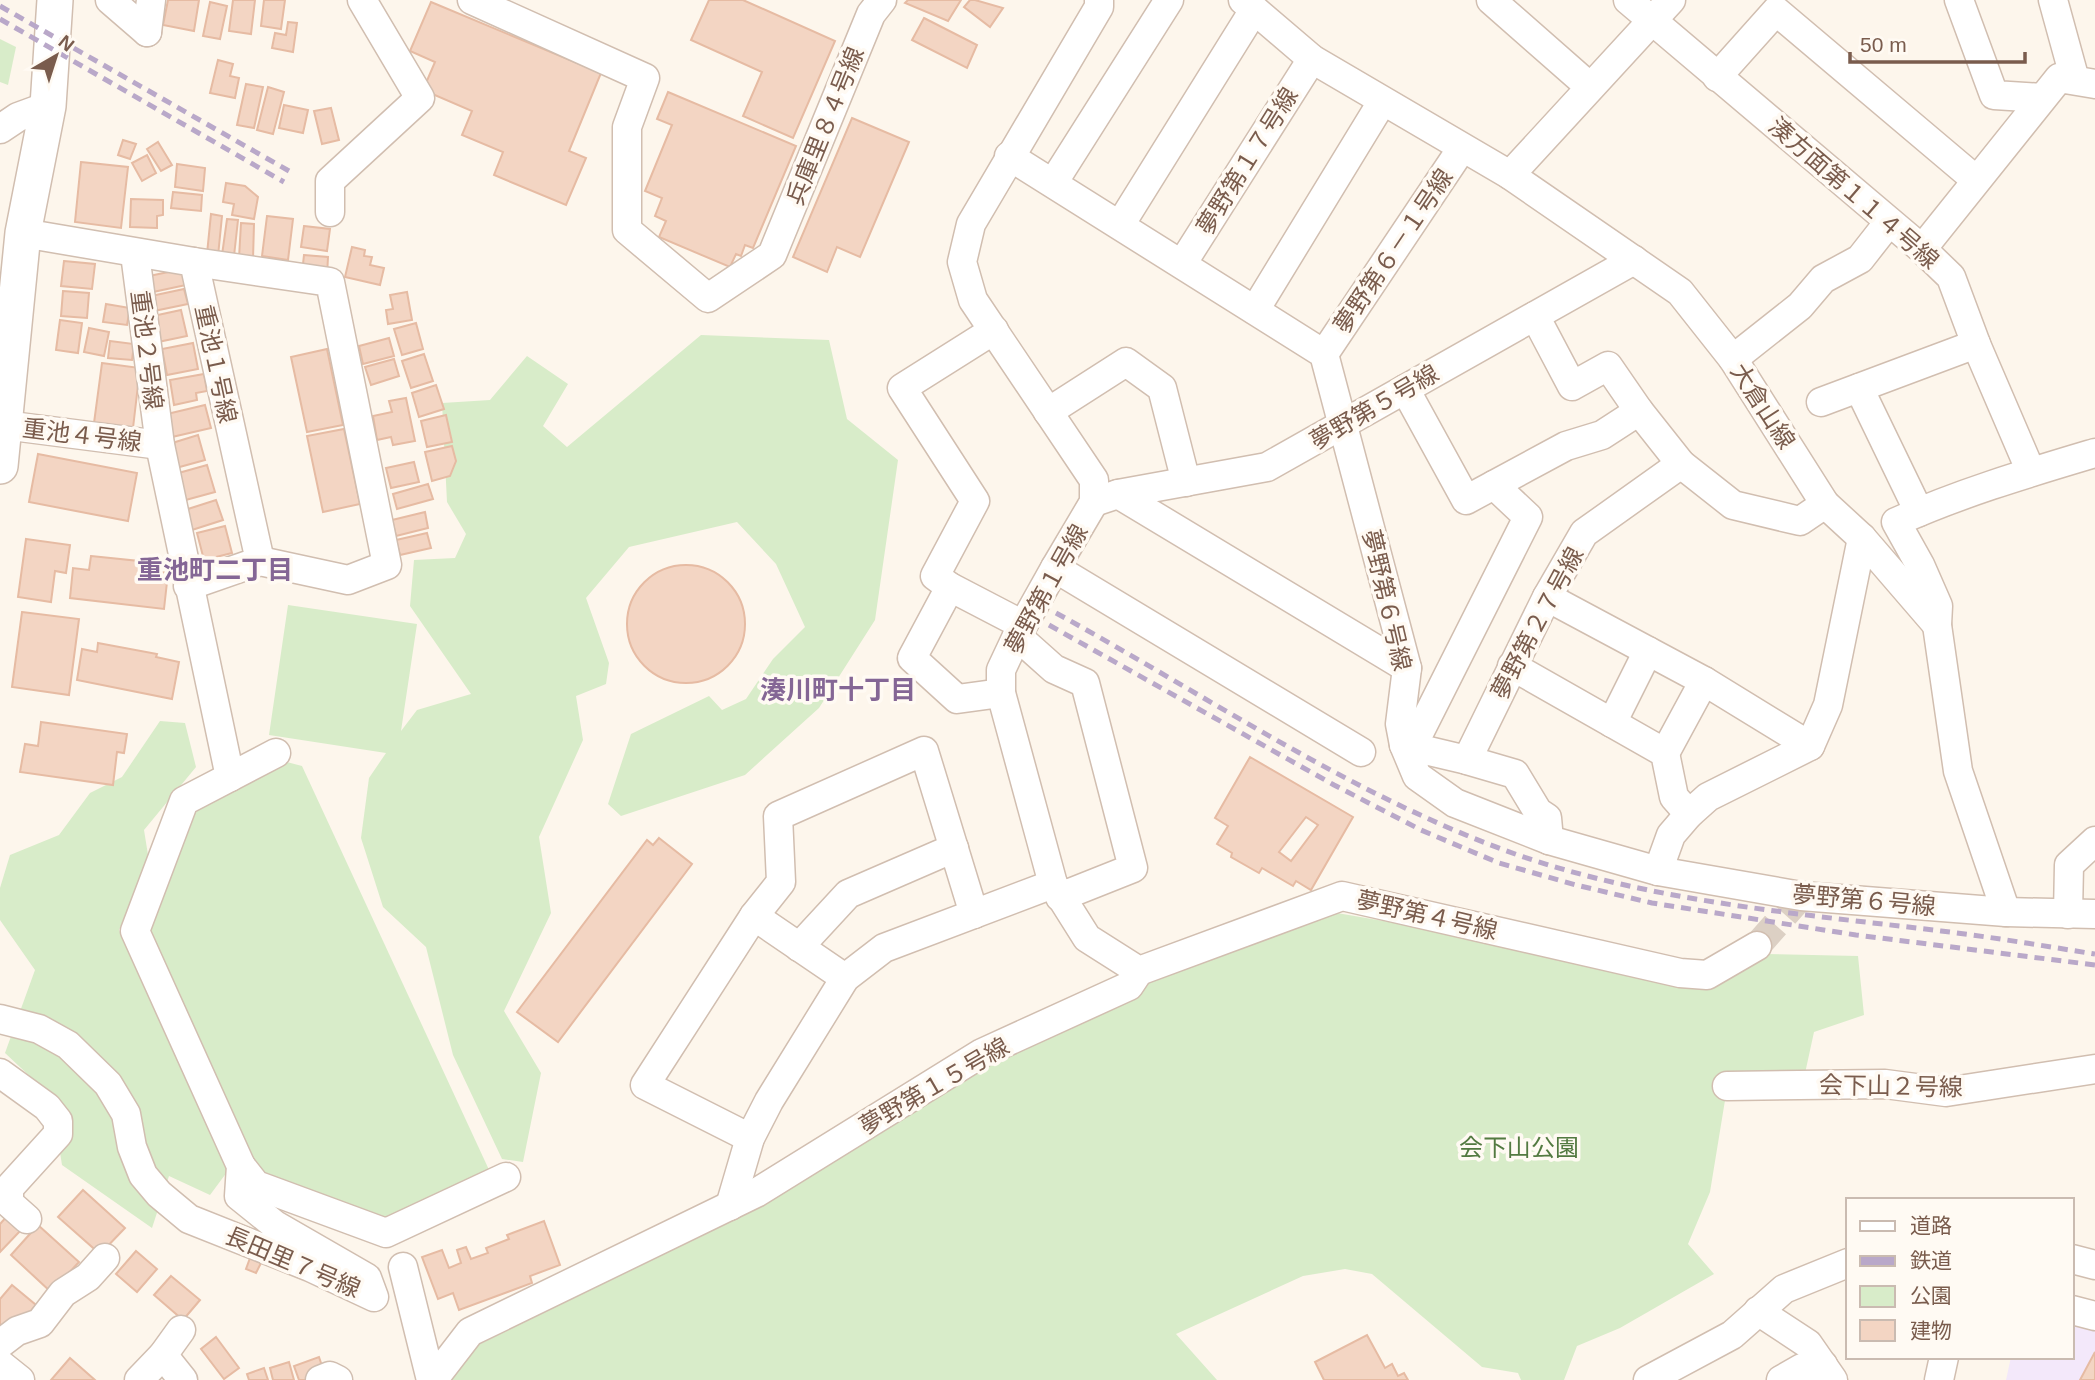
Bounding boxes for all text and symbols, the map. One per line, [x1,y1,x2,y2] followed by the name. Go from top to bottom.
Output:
[21,21,91,91] north arrow
[1850,21,2025,65] scale bar
[54,31,78,56] text: N
[1860,33,1907,56] text: 50 m
[781,43,869,209] street label: 兵庫里８４号線
[1191,83,1303,239] street label: 夢野第１７号線
[1764,112,1944,274] street label: 湊方面第１１４号線
[1328,164,1458,338] street label: 夢野第６－１号線
[126,289,168,411] street label: 重池２号線
[190,303,242,425] street label: 重池１号線
[1726,358,1800,454] street label: 大倉山線
[1305,359,1443,455] street label: 夢野第５号線
[21,414,143,456] street label: 重池４号線
[999,519,1093,659] street label: 夢野第１号線
[1358,527,1416,673] street label: 夢野第６号線
[1486,542,1588,704] street label: 夢野第２７号線
[137,555,293,585] district label: 重池町二丁目
[760,675,916,705] district label: 湊川町十丁目
[1791,880,1937,920] street label: 夢野第６号線
[1354,886,1500,944] street label: 夢野第４号線
[855,1032,1013,1140] street label: 夢野第１５号線
[1819,1071,1963,1101] street label: 会下山２号線
[1459,1134,1579,1161] park label: 会下山公園
[1846,1198,2074,1359] legend
[1910,1214,1952,1237] text: 道路
[221,1221,365,1303] street label: 長田里７号線
[1910,1249,1952,1272] text: 鉄道
[1910,1284,1952,1307] text: 公園
[1910,1319,1952,1342] text: 建物

